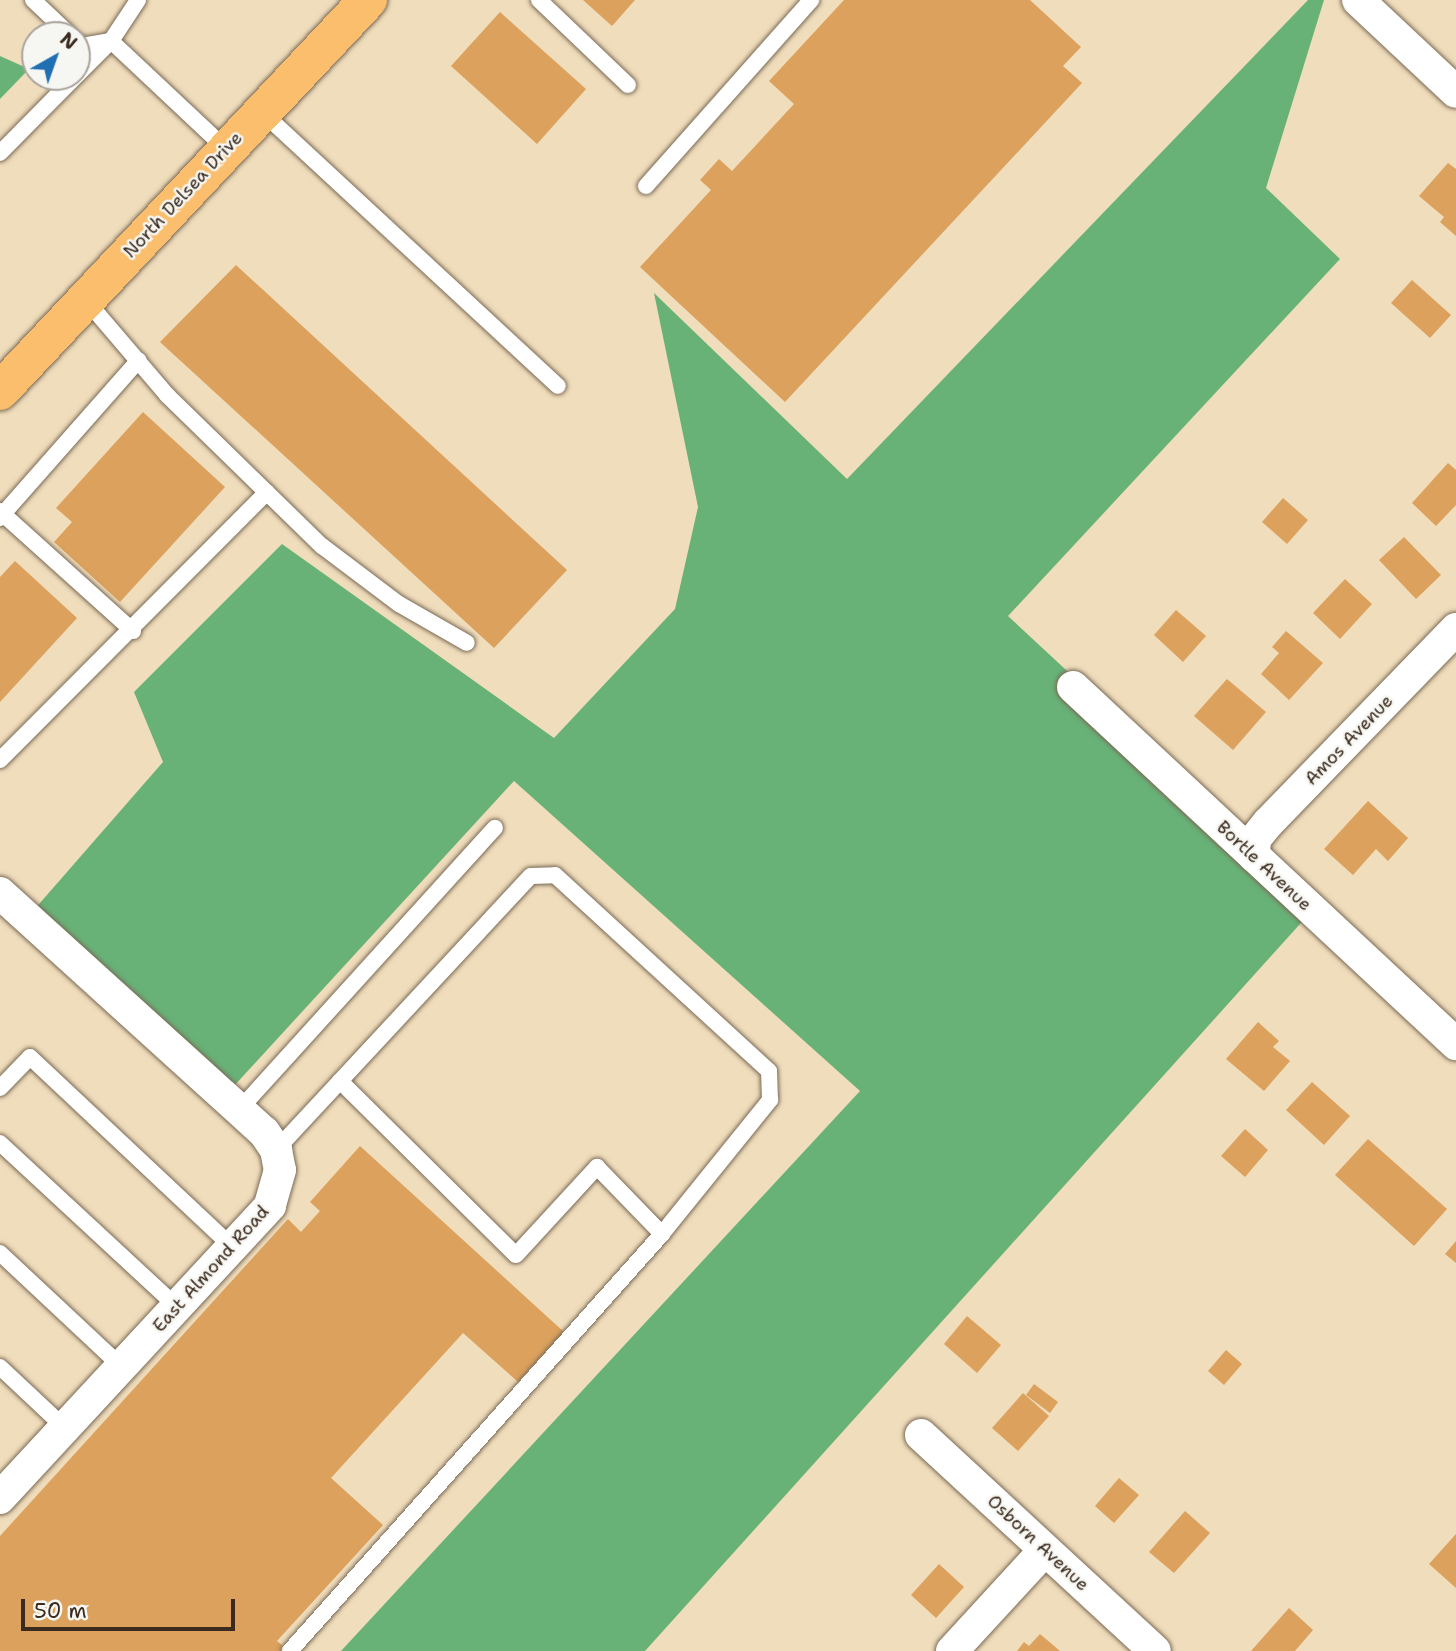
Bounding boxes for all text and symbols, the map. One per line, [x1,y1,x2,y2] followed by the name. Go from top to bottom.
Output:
[21,21,91,91] north arrow
[55,27,82,55] text: N
[119,128,247,262] street label: North Delsea Drive
[1300,690,1398,790] street label: Amos Avenue
[1212,817,1316,915] street label: Bortle Avenue
[148,1201,274,1337] street label: East Almond Road
[983,1490,1093,1596] street label: Osborn Avenue
[24,1584,238,1628] scale bar
[34,1597,87,1625] text: 50 m

